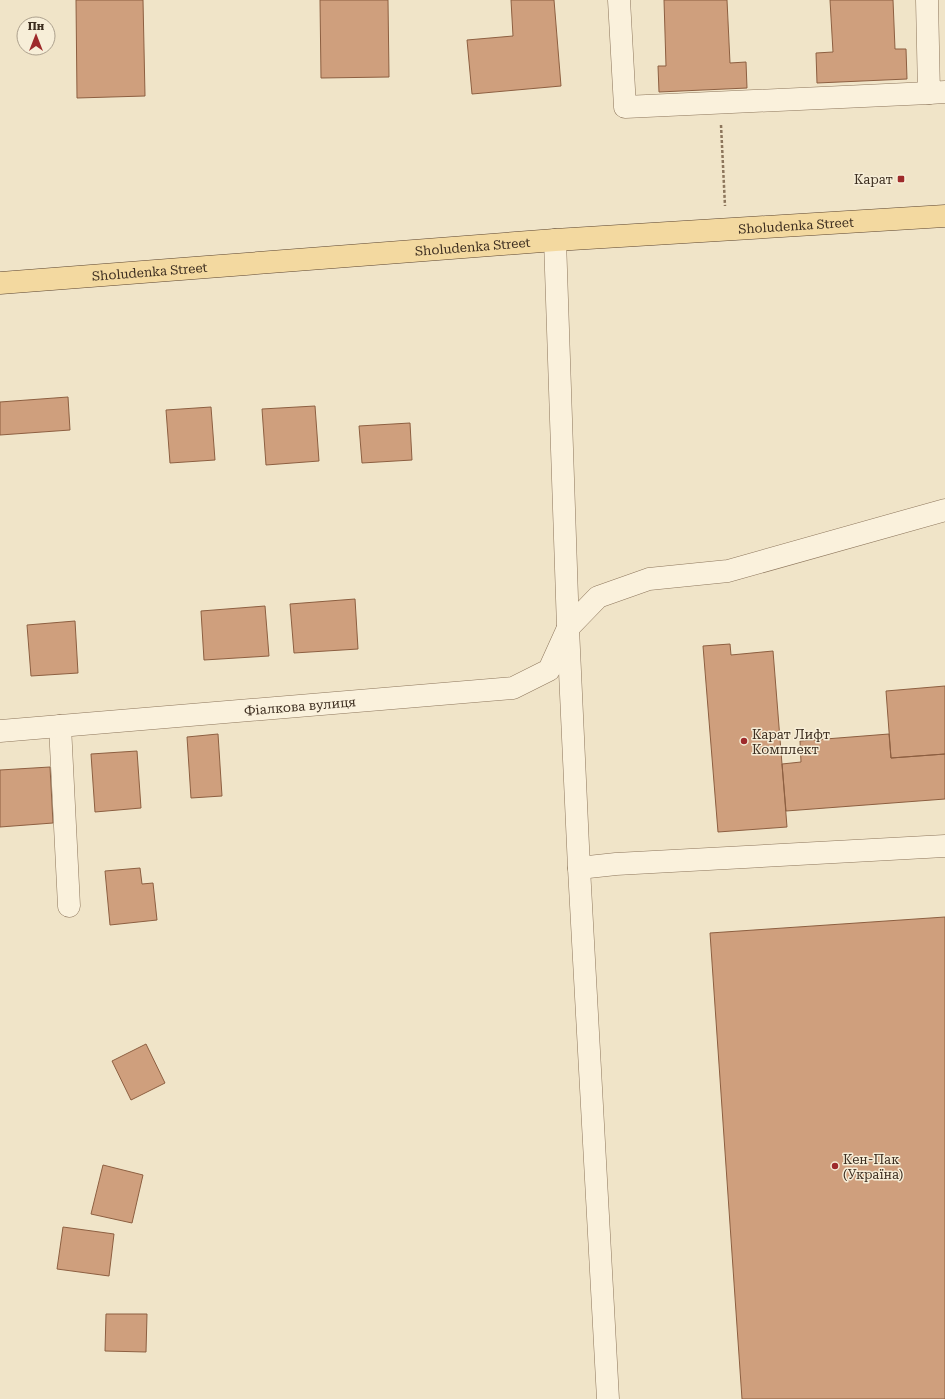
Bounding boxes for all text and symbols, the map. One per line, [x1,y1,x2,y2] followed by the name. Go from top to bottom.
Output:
[16,16,56,56] north arrow
[28,20,45,33] text: Пн
[854,172,893,187] place label: Карат
[896,174,906,184] marker: Карат
[738,214,854,236] street label: Sholudenka Street
[414,234,531,258] street label: Sholudenka Street
[91,259,208,283] street label: Sholudenka Street
[243,694,356,718] street label: Фіалкова вулиця
[752,727,830,757] place label: Карат Лифт Комплект
[739,736,749,746] marker: Карат Лифт Комплект
[843,1152,903,1182] place label: Кен-Пак (Україна)
[830,1161,840,1171] marker: Кен-Пак (Україна)

